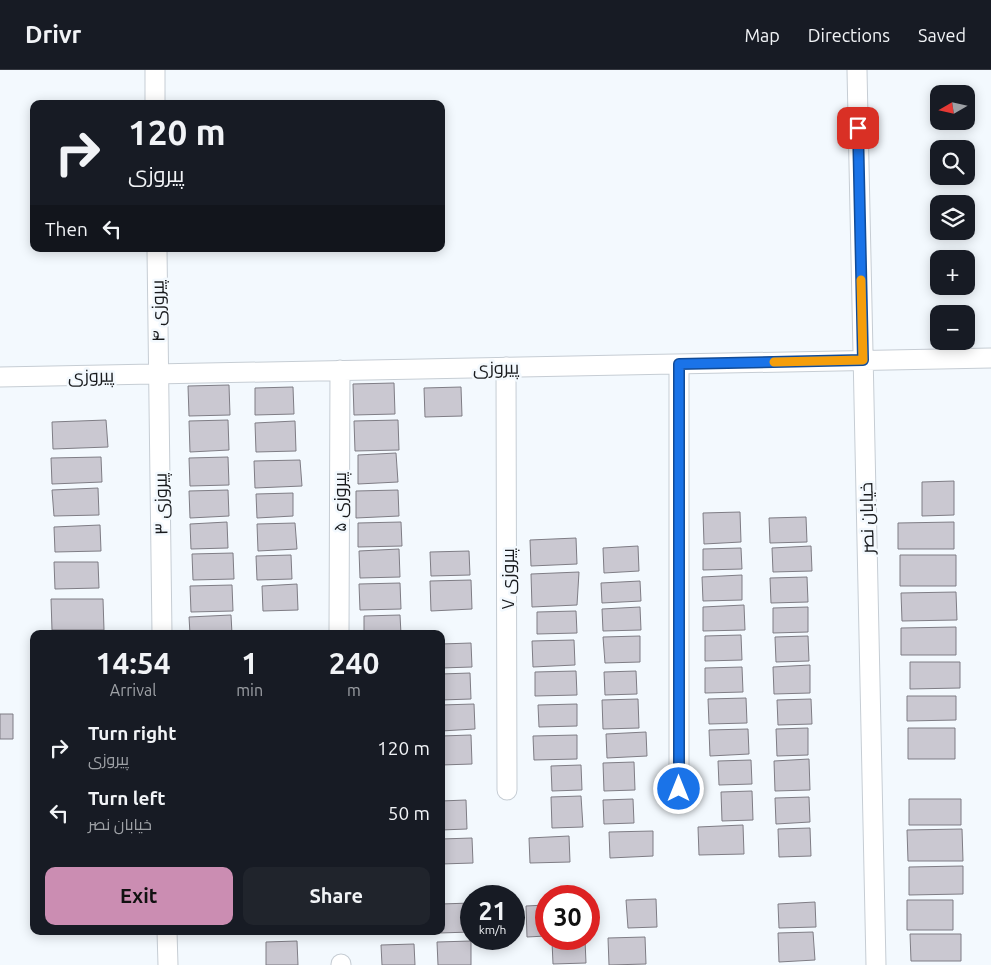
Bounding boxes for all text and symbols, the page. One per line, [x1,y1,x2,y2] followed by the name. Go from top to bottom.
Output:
[25,21,81,48] text: Drivr
[744,25,780,45] text: Map
[808,25,890,45] text: Directions
[918,25,966,45] text: Saved
[930,85,975,130] north arrow
[930,85,975,350] map controls
[837,107,879,149] pin
[128,112,226,152] text: 120 m
[844,114,872,142] icon: arrive
[45,120,110,185] icon: right
[930,140,975,185] button: search
[128,161,184,186] text: پیروزی
[930,195,975,240] button: layers
[98,215,126,243] icon: left
[45,218,88,240] text: Then
[930,250,975,295] button: +
[146,279,171,342] street label: پیروزی ۴
[930,305,975,350] button: −
[473,357,520,380] street label: پیروزی
[68,365,115,388] street label: پیروزی
[149,472,174,535] street label: پیروزی ۳
[329,472,352,532] street label: پیروزی ۵
[855,482,879,555] street label: خیابان نصر
[497,548,520,610] street label: پیروزی ۷
[96,646,171,680] text: 14:54
[241,646,258,680] text: 1
[329,646,379,680] text: 240
[110,681,156,699] text: Arrival
[236,681,263,699] text: min
[347,681,361,699] text: m
[88,722,176,744] text: Turn right
[45,734,73,762] icon: right
[377,737,430,759] text: 120 m
[88,750,129,768] text: پیروزی
[652,762,704,814] position arrow
[88,787,166,809] text: Turn left
[45,799,73,827] icon: left
[388,802,430,824] text: 50 m
[88,815,152,833] text: خیابان نصر
[45,867,233,925] button: Exit
[243,867,430,925] button: Share
[535,885,600,950] speed limit sign: 30
[478,897,507,925] text: 21
[479,923,506,936] text: km/h

